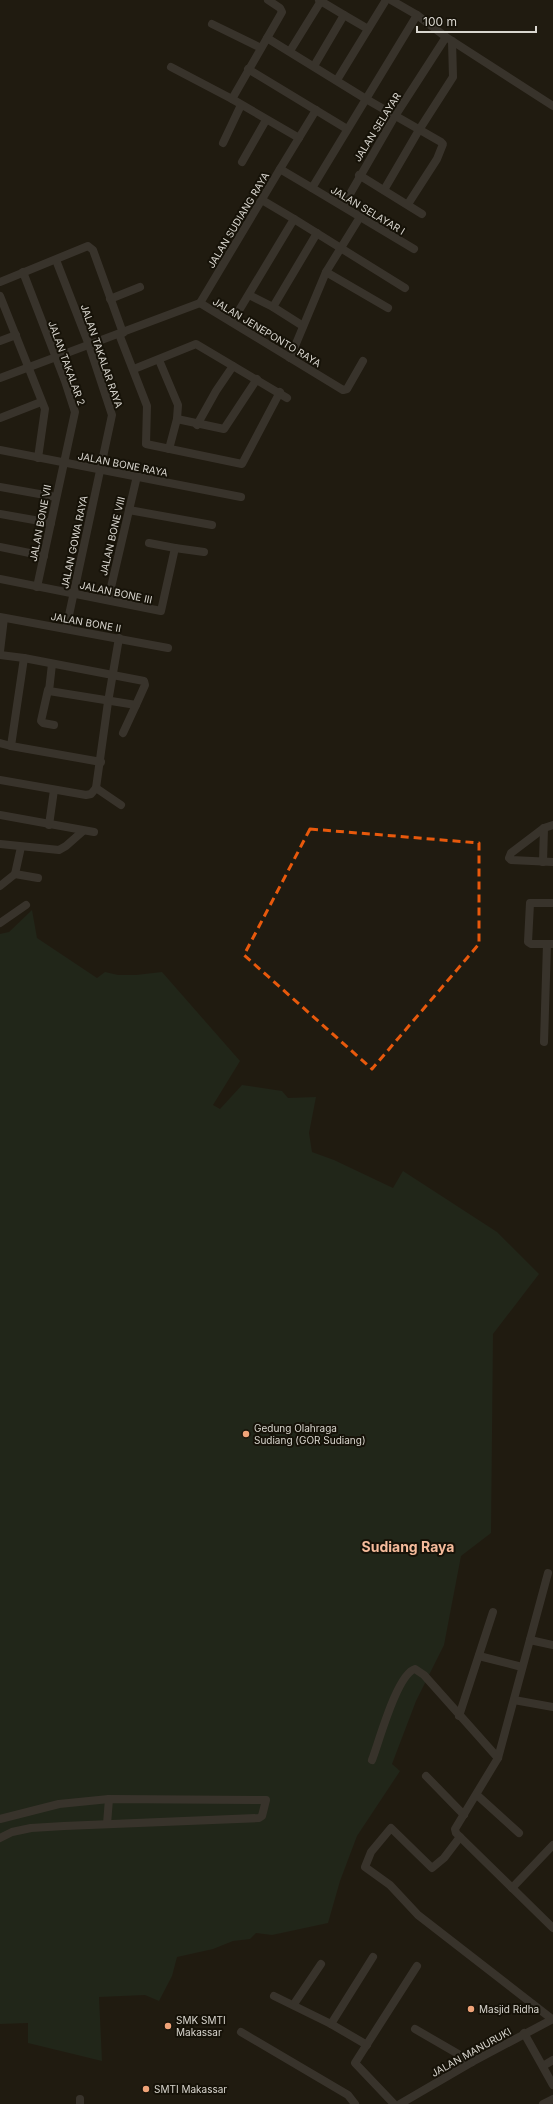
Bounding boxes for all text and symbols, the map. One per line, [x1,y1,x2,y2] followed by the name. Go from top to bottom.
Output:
[417,8,536,34] scale bar
[423,14,457,29] text: 100 m
[351,90,403,164] street label: JALAN SELAYAR
[205,170,271,270] street label: JALAN SUDIANG RAYA
[329,183,407,237] street label: JALAN SELAYAR I
[211,295,323,369] street label: JALAN JENEPONTO RAYA
[79,303,125,409] street label: JALAN TAKALAR RAYA
[46,319,88,407] street label: JALAN TAKALAR 2
[77,449,169,479] street label: JALAN BONE RAYA
[27,484,53,562] street label: JALAN BONE VII
[58,494,90,590] street label: JALAN GOWA RAYA
[97,495,127,577] street label: JALAN BONE VIII
[79,578,153,606] street label: JALAN BONE III
[50,610,122,634] street label: JALAN BONE II
[254,1422,366,1446] place label: Gedung Olahraga Sudiang (GOR Sudiang)
[241,1429,251,1439] marker: Gedung Olahraga Sudiang (GOR Sudiang)
[362,1538,454,1555] district label: Sudiang Raya
[479,2003,539,2015] place label: Masjid Ridha
[466,2004,476,2014] marker: Masjid Ridha
[176,2014,226,2038] place label: SMK SMTI Makassar
[163,2021,173,2031] marker: SMK SMTI Makassar
[429,2025,513,2079] street label: JALAN MANURUKI
[154,2083,227,2095] place label: SMTI Makassar
[141,2084,151,2094] marker: SMTI Makassar

